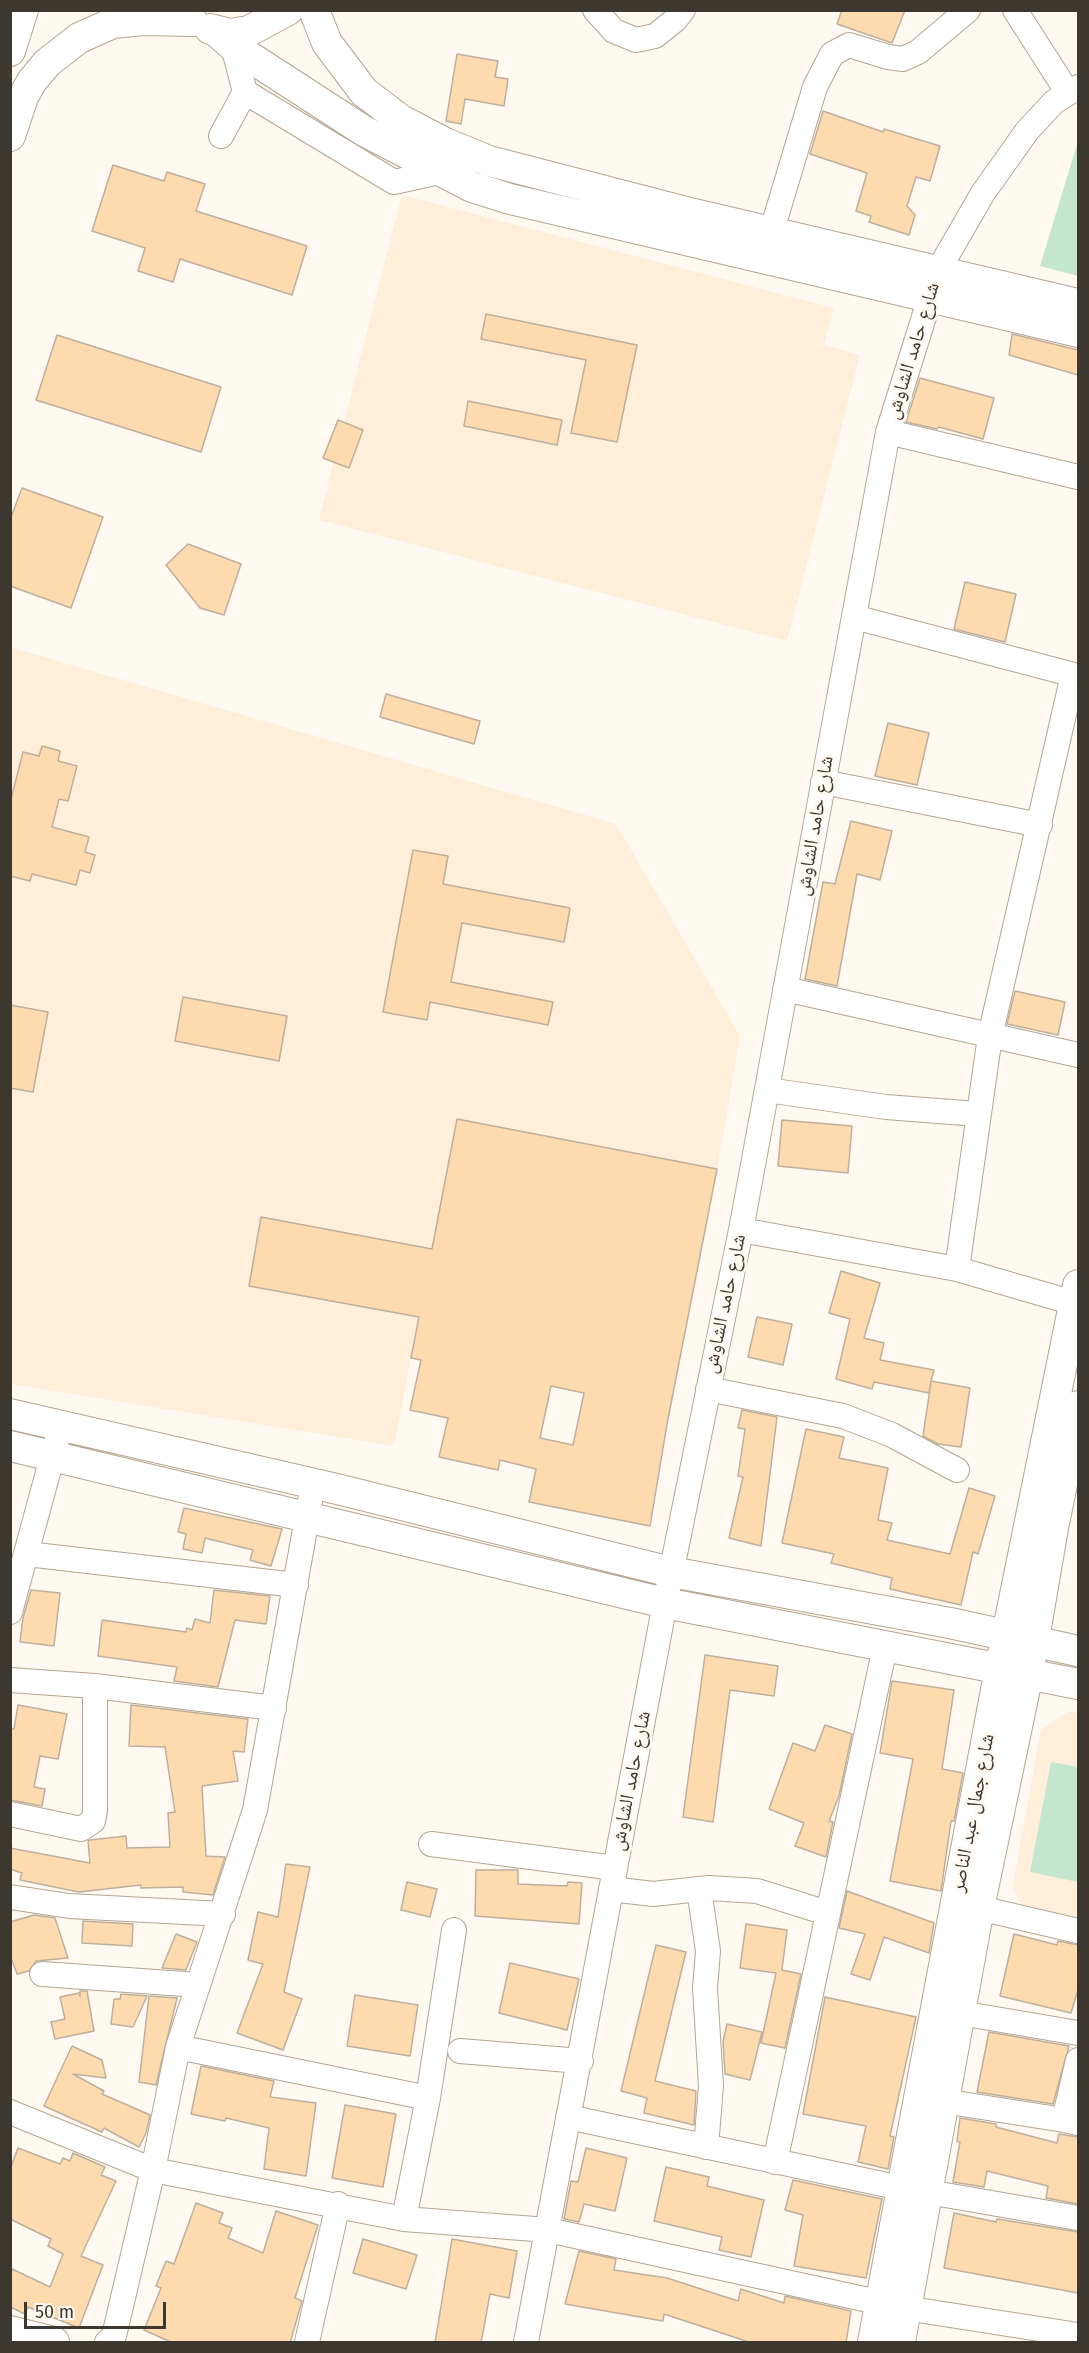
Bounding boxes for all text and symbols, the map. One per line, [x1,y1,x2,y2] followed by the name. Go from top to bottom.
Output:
[881,280,945,422] street label: شارع حامد الشاوش
[791,754,839,898] street label: شارع حامد الشاوش
[699,1232,751,1376] street label: شارع حامد الشاوش
[606,1709,656,1853] street label: شارع حامد الشاوش
[946,1732,1000,1894] street label: شارع جمال عبد الناصر
[27,2290,170,2328] scale bar
[35,2301,74,2323] text: 50 m

